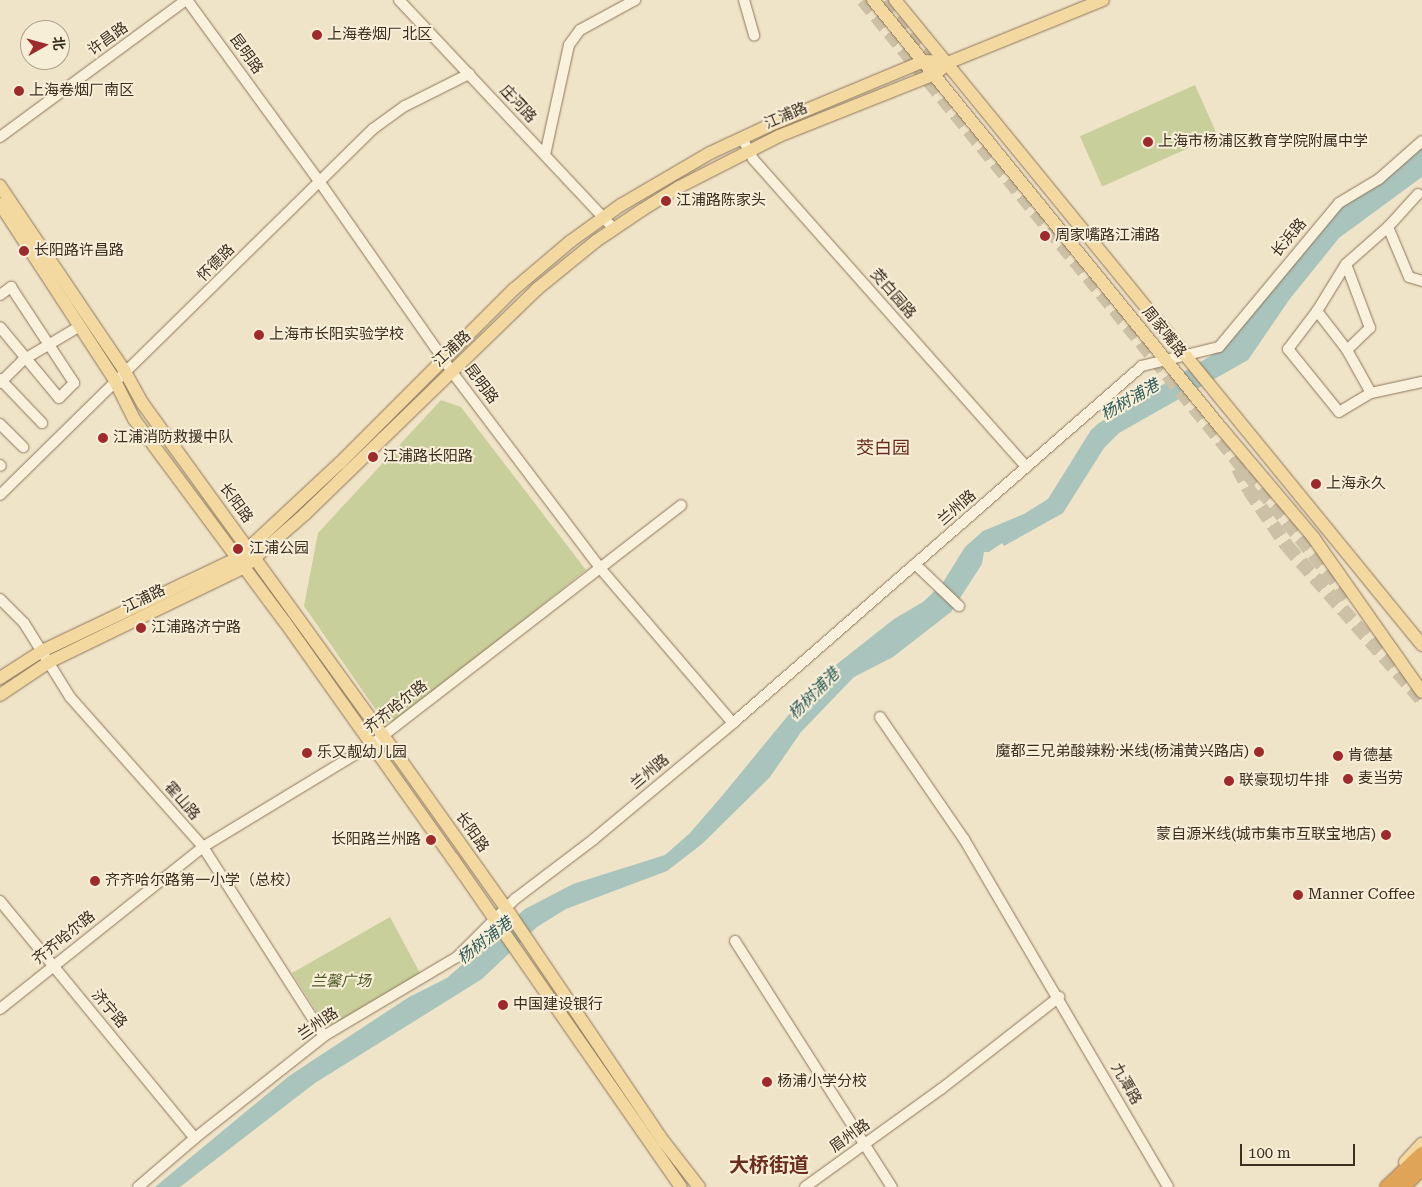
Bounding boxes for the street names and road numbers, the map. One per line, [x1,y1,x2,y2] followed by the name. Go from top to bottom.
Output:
[85,18,131,60] street label: 许昌路
[225,31,267,77] street label: 昆明路
[496,81,540,127] street label: 庄河路
[762,99,810,133] street label: 江浦路
[1268,215,1310,261] street label: 长浜路
[194,241,238,285] street label: 怀德路
[867,265,919,323] street label: 茭白园路
[1138,303,1190,361] street label: 周家嘴路
[429,327,475,371] street label: 江浦路
[460,361,502,407] street label: 昆明路
[215,480,257,526] street label: 长阳路
[934,486,980,530] street label: 兰州路
[120,581,168,617] street label: 江浦路
[361,677,431,737] street label: 齐齐哈尔路
[627,751,673,793] street label: 兰州路
[160,778,204,824] street label: 霍山路
[452,808,492,856] street label: 长阳路
[29,907,99,969] street label: 齐齐哈尔路
[87,986,131,1032] street label: 济宁路
[294,1004,342,1044] street label: 兰州路
[1107,1060,1145,1108] street label: 九潭路
[827,1115,873,1157] street label: 眉州路

